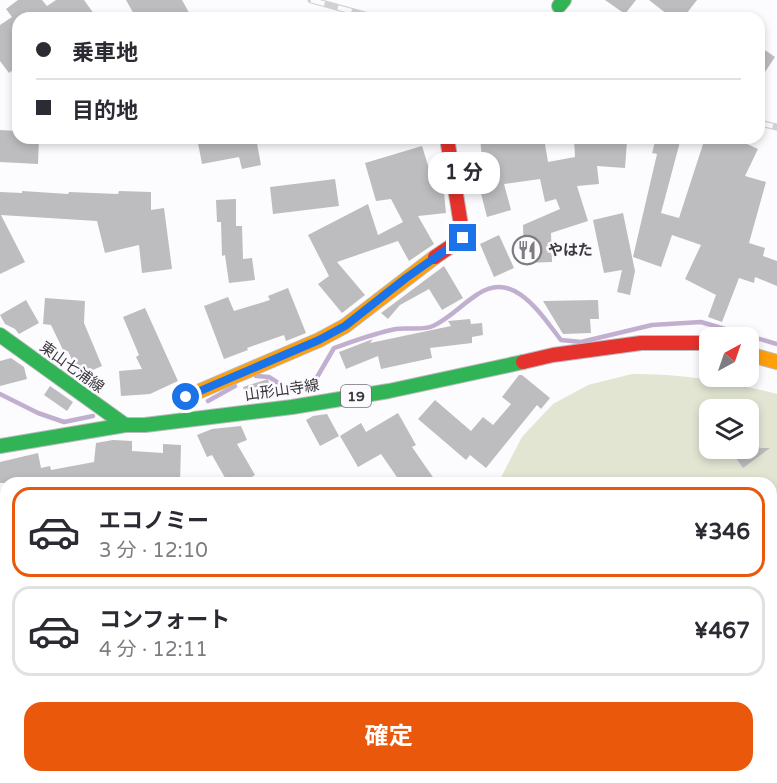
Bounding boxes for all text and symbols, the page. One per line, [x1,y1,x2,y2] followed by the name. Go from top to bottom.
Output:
[72,40,138,66] text: 乗車地
[72,98,138,124] text: 目的地
[427,151,499,193] callout: 1 分
[445,161,483,185] text: 1 分
[449,224,476,251] route end
[511,234,543,266] restaurant icon: やはた
[548,241,593,259] place label: やはた
[699,327,759,387] north arrow
[699,327,759,459] map controls
[36,338,108,396] street label: 東山七浦線
[244,376,320,404] street label: 山形山寺線
[172,383,199,410] route start
[341,385,371,407] road number: 19
[699,399,759,459] button: layers
[27,505,81,559] icon: car
[99,508,209,534] text: エコノミー
[694,519,750,545] text: ¥346
[99,539,208,563] text: 3 分 · 12:10
[27,604,81,658] icon: car
[99,607,230,633] text: コンフォート
[694,618,750,644] text: ¥467
[99,638,208,662] text: 4 分 · 12:11
[24,702,753,771] button: 確定

